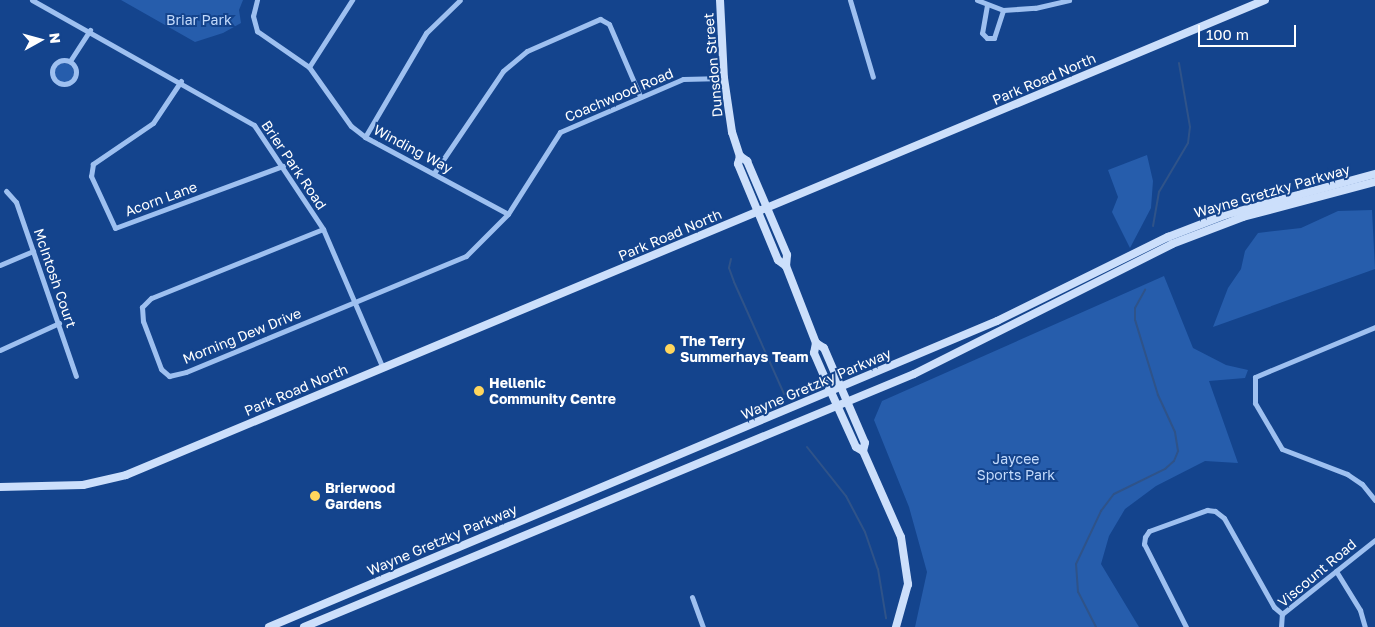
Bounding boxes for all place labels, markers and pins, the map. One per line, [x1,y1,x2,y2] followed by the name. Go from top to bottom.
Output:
[680,333,809,366] place label: The Terry Summerhays Team
[664,343,676,355] marker: The Terry Summerhays Team
[489,375,616,408] place label: Hellenic Community Centre
[473,385,485,397] marker: Hellenic Community Centre
[325,480,395,512] place label: Brierwood Gardens
[309,490,321,502] marker: Brierwood Gardens

